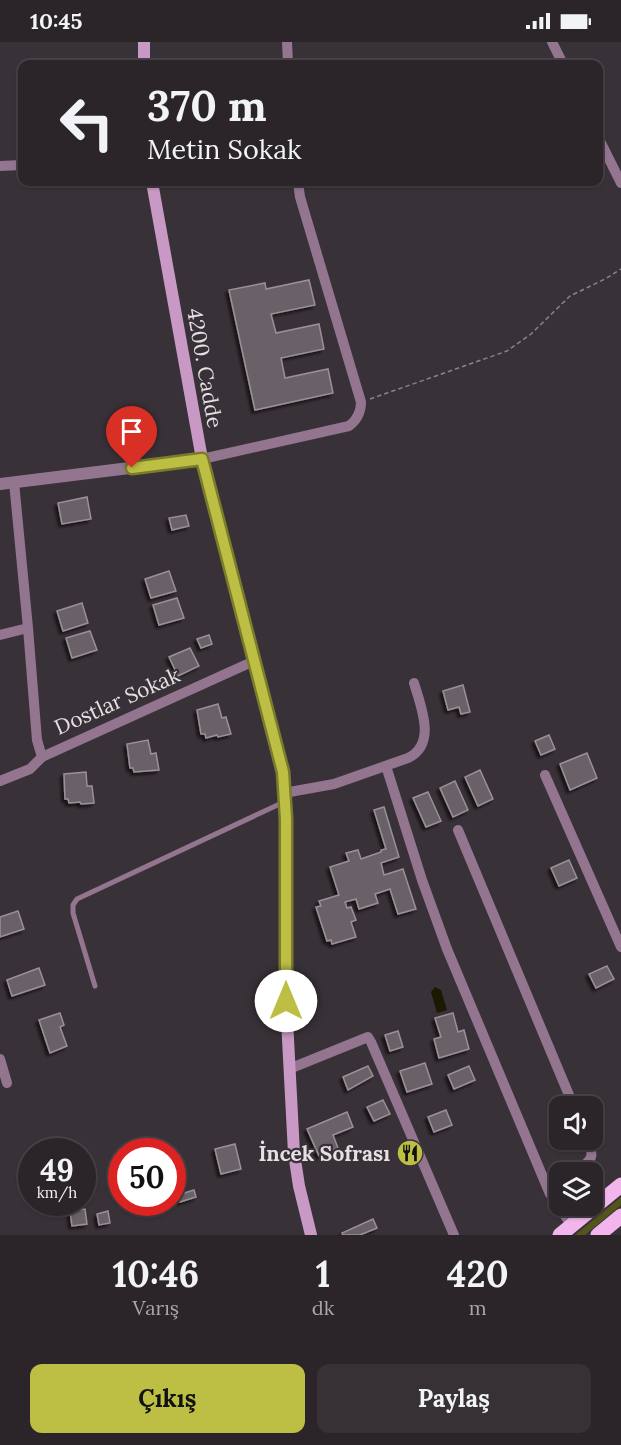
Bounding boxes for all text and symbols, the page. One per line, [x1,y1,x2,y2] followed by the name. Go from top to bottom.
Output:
[30,7,82,35] text: 10:45
[147,79,267,133] text: 370 m
[48,84,126,162] icon: left
[147,132,302,166] text: Metin Sokak
[181,306,229,430] street label: 4200. Cadde
[106,406,157,468] pin
[115,415,148,448] icon: arrive
[50,661,185,741] street label: Dostlar Sokak
[254,969,318,1033] position arrow
[549,1096,603,1216] map controls
[549,1096,603,1150] button: sound
[108,1138,186,1216] speed limit sign: 50
[395,1138,425,1168] restaurant icon: İncek Sofrası
[258,1140,390,1167] place label: İncek Sofrası
[40,1151,74,1189] text: 49
[549,1162,603,1216] button: layers
[37,1183,77,1202] text: km/h
[112,1251,199,1297] text: 10:46
[316,1251,330,1297] text: 1
[447,1251,509,1297] text: 420
[133,1295,179,1320] text: Varış
[312,1295,334,1320] text: dk
[469,1295,487,1320] text: m
[30,1364,305,1433] button: Çıkış
[317,1364,591,1433] button: Paylaş

